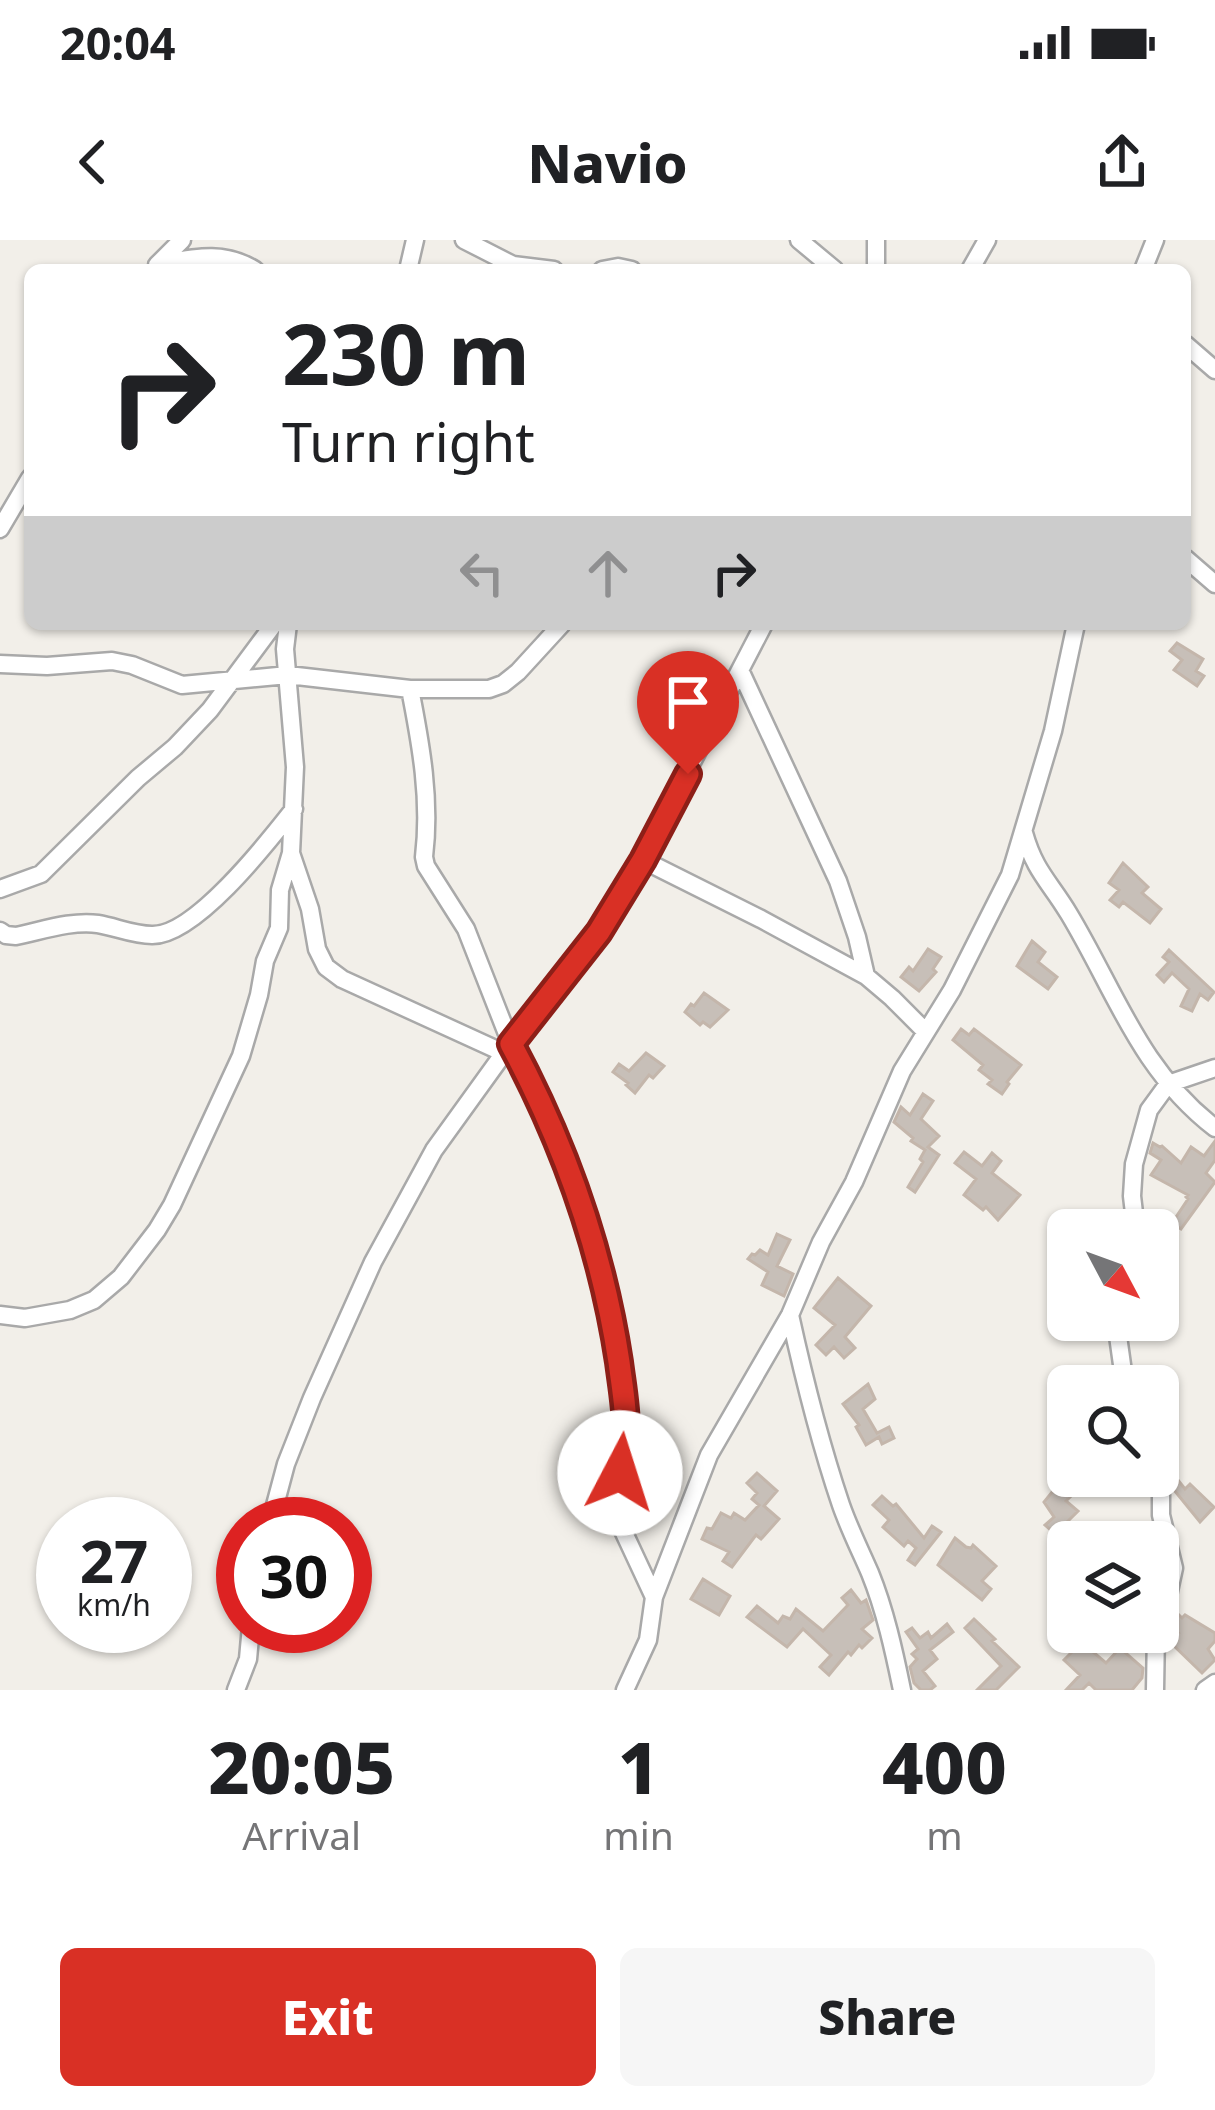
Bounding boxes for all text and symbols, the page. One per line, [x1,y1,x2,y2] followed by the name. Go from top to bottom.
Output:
[60,12,176,73] text: 20:04
[527,125,688,199] text: Navio
[60,129,126,195] icon: back
[1089,129,1155,195] icon: share
[282,295,530,410] text: 230 m
[84,312,240,468] icon: right
[282,404,535,478] text: Turn right
[449,540,515,606] icon: left
[575,540,641,606] icon: ahead
[701,540,767,606] icon: right
[637,651,739,774] pin
[655,669,721,735] icon: arrive
[1047,1209,1179,1341] north arrow
[1047,1209,1179,1653] map controls
[1047,1365,1179,1497] button: search
[557,1410,683,1536] position arrow
[216,1497,372,1653] speed limit sign: 30
[80,1519,148,1601] text: 27
[1047,1521,1179,1653] button: layers
[77,1584,151,1625] text: km/h
[208,1717,395,1815] text: 20:05
[618,1717,659,1815] text: 1
[882,1717,1007,1815] text: 400
[242,1808,361,1861] text: Arrival
[603,1808,674,1861] text: min
[926,1808,963,1861] text: m
[60,1948,596,2086] button: Exit
[620,1948,1155,2086] button: Share

